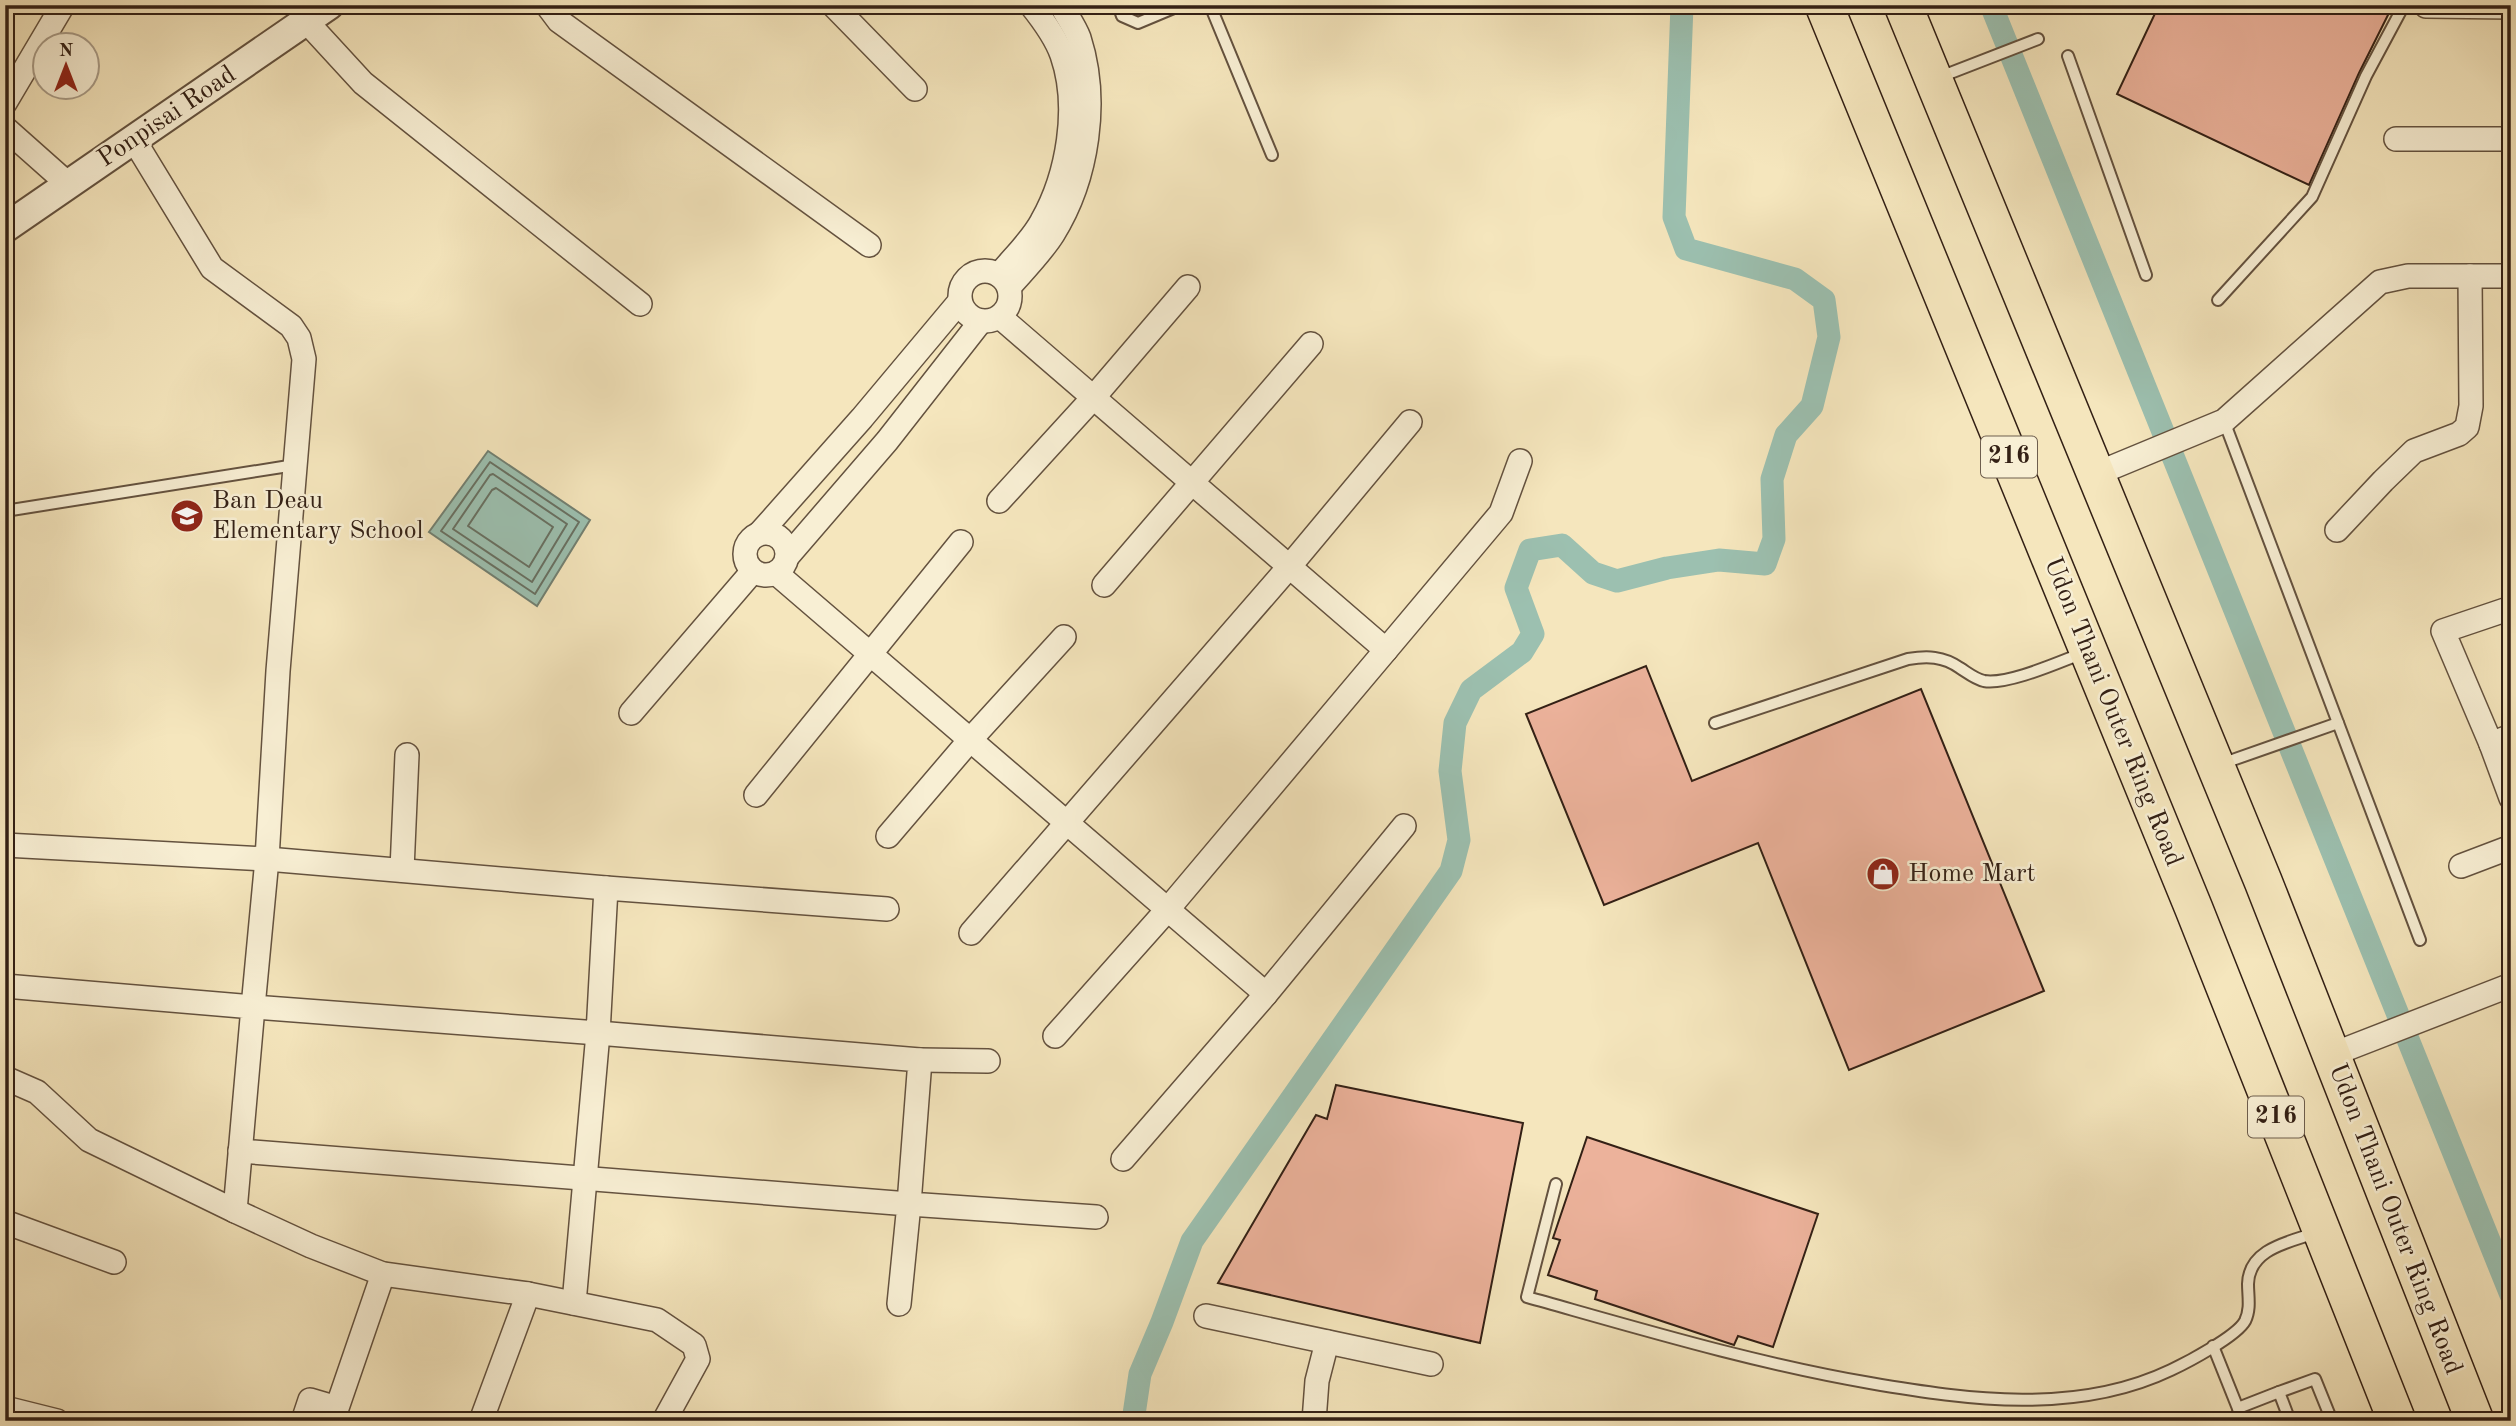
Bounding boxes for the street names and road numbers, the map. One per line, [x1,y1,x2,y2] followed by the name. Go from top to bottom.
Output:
[93,61,241,173] street label: Ponpisai Road
[1981,436,2037,478] road number: 216
[2039,554,2187,870] street label: Udon Thani Outer Ring Road
[2324,1060,2466,1378] street label: Udon Thani Outer Ring Road
[2248,1097,2304,1138] road number: 216

